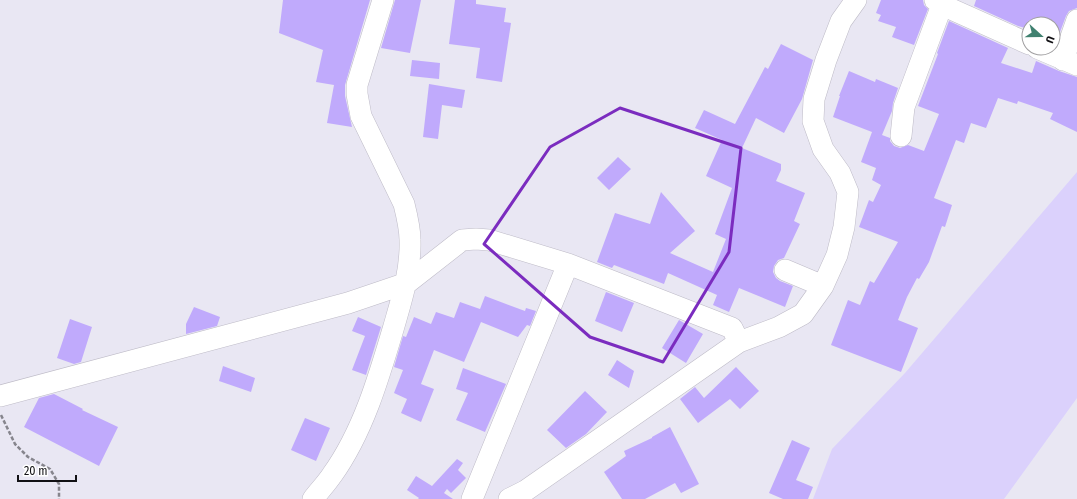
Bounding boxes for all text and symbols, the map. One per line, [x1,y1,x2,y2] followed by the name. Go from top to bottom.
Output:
[1021,16,1061,56] north arrow
[1043,34,1057,45] text: U
[18,457,76,483] scale bar
[24,464,48,478] text: 20 m

